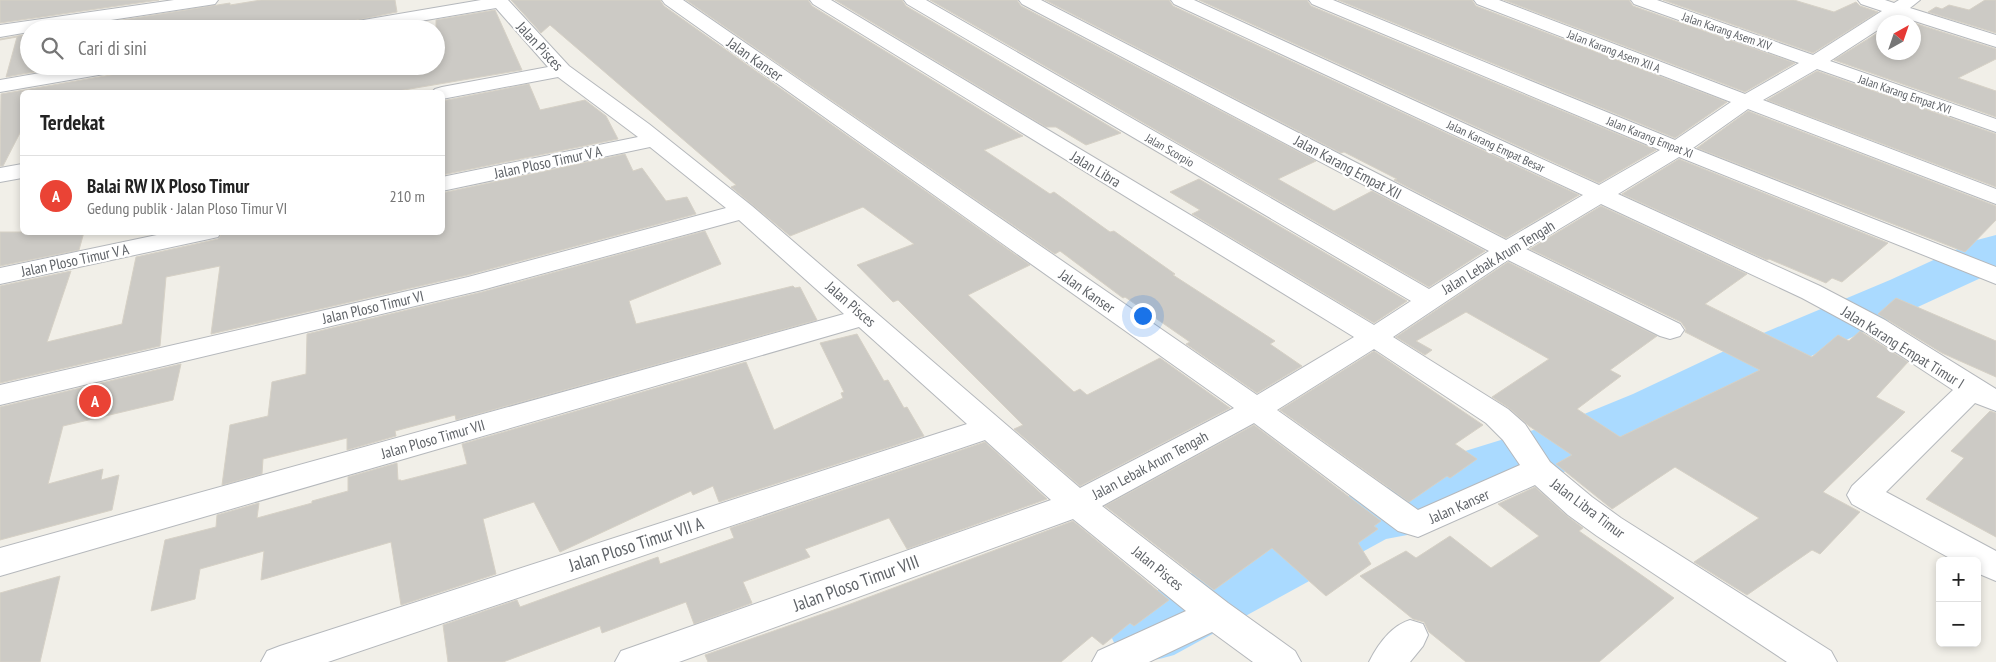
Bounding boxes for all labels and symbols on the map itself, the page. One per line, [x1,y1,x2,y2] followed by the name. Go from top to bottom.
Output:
[1679,8,1774,53] street label: Jalan Karang Asem XIV
[1876,15,1921,60] north arrow
[512,17,568,75] street label: Jalan Pisces
[1564,26,1663,76] street label: Jalan Karang Asem XII A
[723,32,787,86] street label: Jalan Kanser
[1856,71,1954,117] street label: Jalan Karang Empat XVI
[1604,112,1695,161] street label: Jalan Karang Empat XI
[1444,116,1548,176] street label: Jalan Karang Empat Besar
[1142,130,1197,170] street label: Jalan Scorpio
[1290,130,1405,203] street label: Jalan Karang Empat XII
[491,141,604,183] street label: Jalan Ploso Timur V A
[1067,146,1124,191] street label: Jalan Libra
[1437,216,1558,299] street label: Jalan Lebak Arum Tengah
[18,239,131,281] street label: Jalan Ploso Timur V A
[1055,264,1119,318] street label: Jalan Kanser
[821,276,880,331] street label: Jalan Pisces
[319,286,426,328] street label: Jalan Ploso Timur VI
[1837,301,1968,392] street label: Jalan Karang Empat Timur I
[1130,303,1156,329] your location
[79,382,111,420] pin: A
[378,415,487,463] street label: Jalan Ploso Timur VII
[1088,426,1211,504] street label: Jalan Lebak Arum Tengah
[1546,473,1630,543] street label: Jalan Libra Timur
[1425,484,1493,528] street label: Jalan Kanser
[565,511,707,577] street label: Jalan Ploso Timur VII A
[1128,541,1187,594] street label: Jalan Pisces
[789,550,922,617] street label: Jalan Ploso Timur VIII

